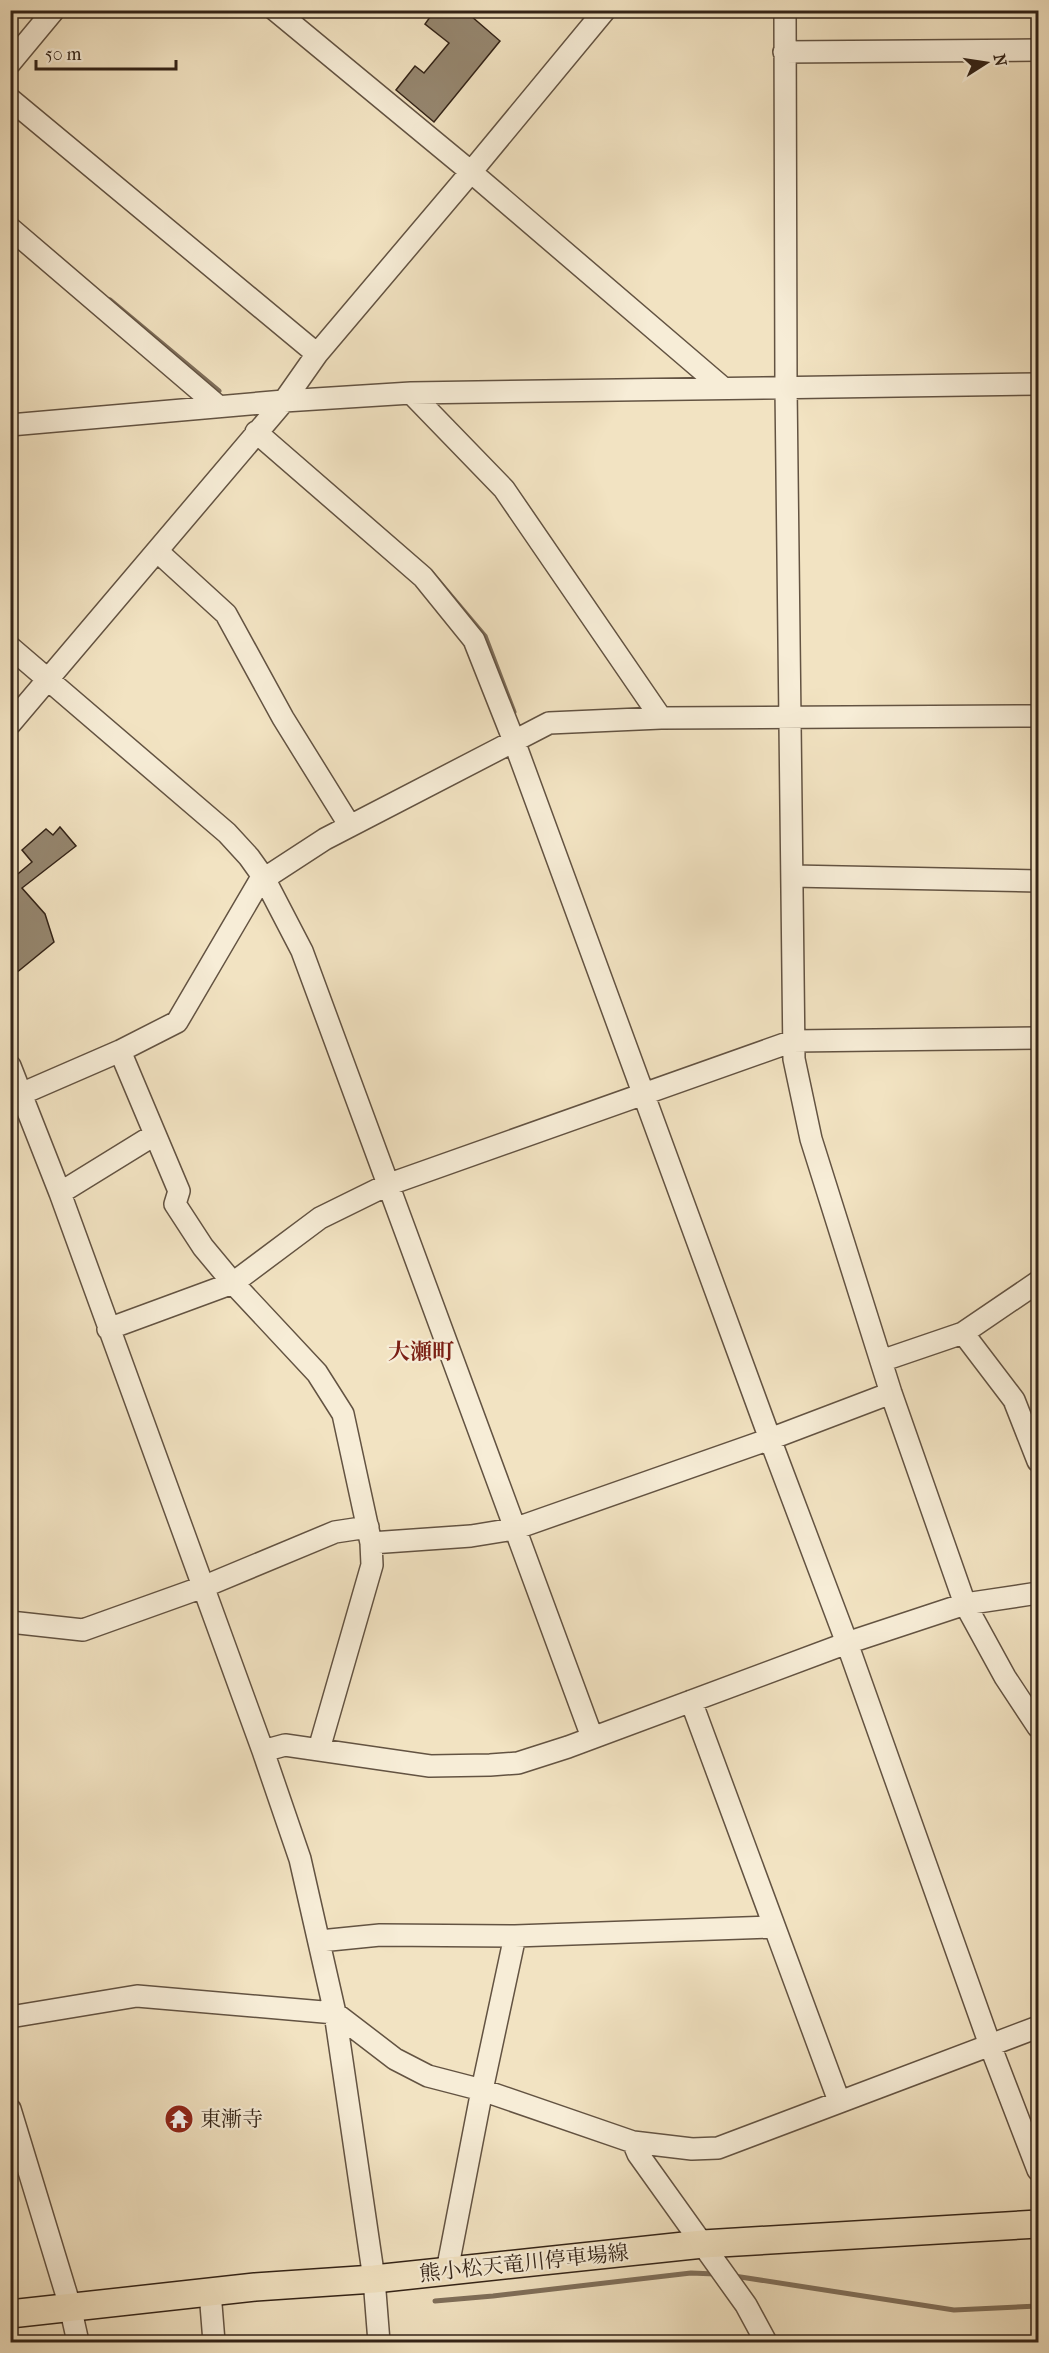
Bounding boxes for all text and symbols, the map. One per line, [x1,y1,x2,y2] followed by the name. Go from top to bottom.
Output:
[36,33,176,71] scale bar
[956,33,1016,93] north arrow
[45,44,82,65] text: 50 m
[990,52,1011,69] text: N
[388,1339,454,1365] district label: 大瀬町
[163,2103,195,2135] temple icon: 東漸寺
[200,2107,263,2131] place label: 東漸寺
[418,2240,630,2286] street label: 熊小松天竜川停車場線

